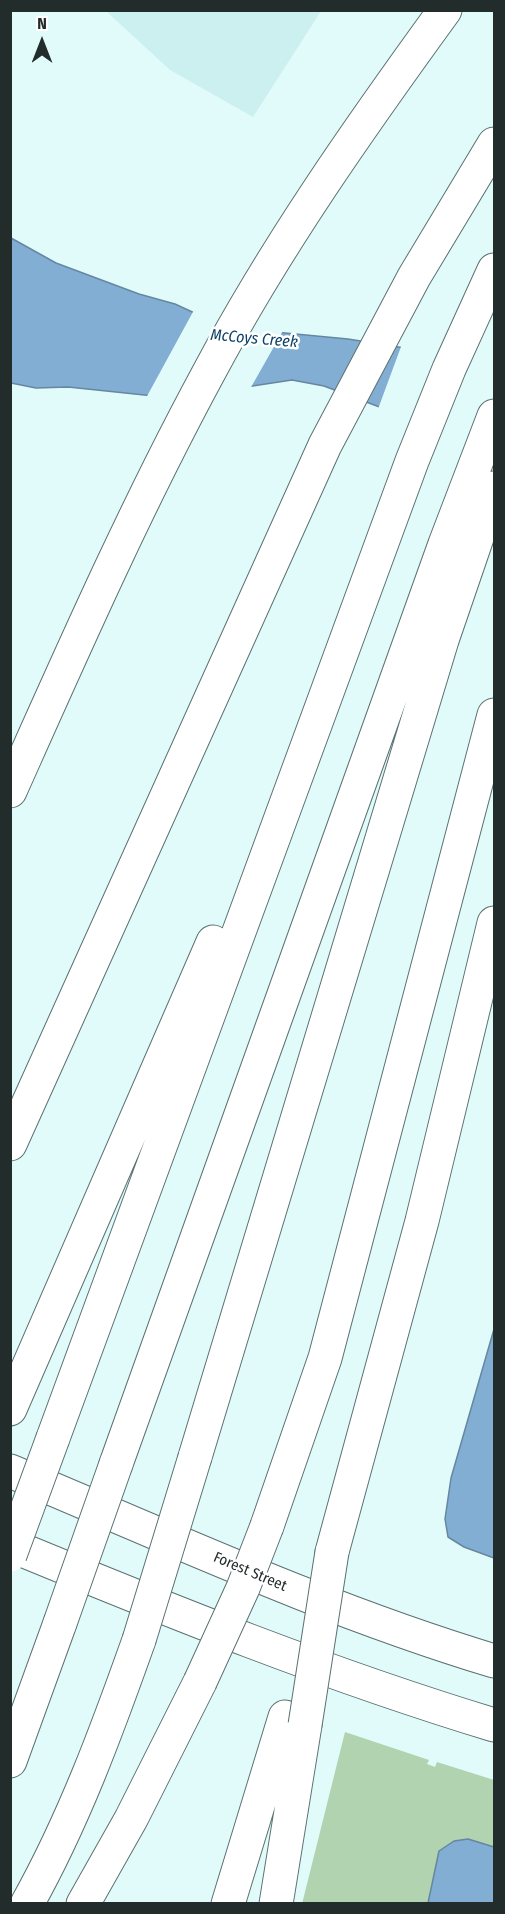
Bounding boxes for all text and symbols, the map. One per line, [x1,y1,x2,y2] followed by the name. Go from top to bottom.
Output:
[12,12,72,72] north arrow
[37,14,47,33] text: N
[210,326,298,352] water label: McCoys Creek
[211,1549,289,1595] street label: Forest Street

